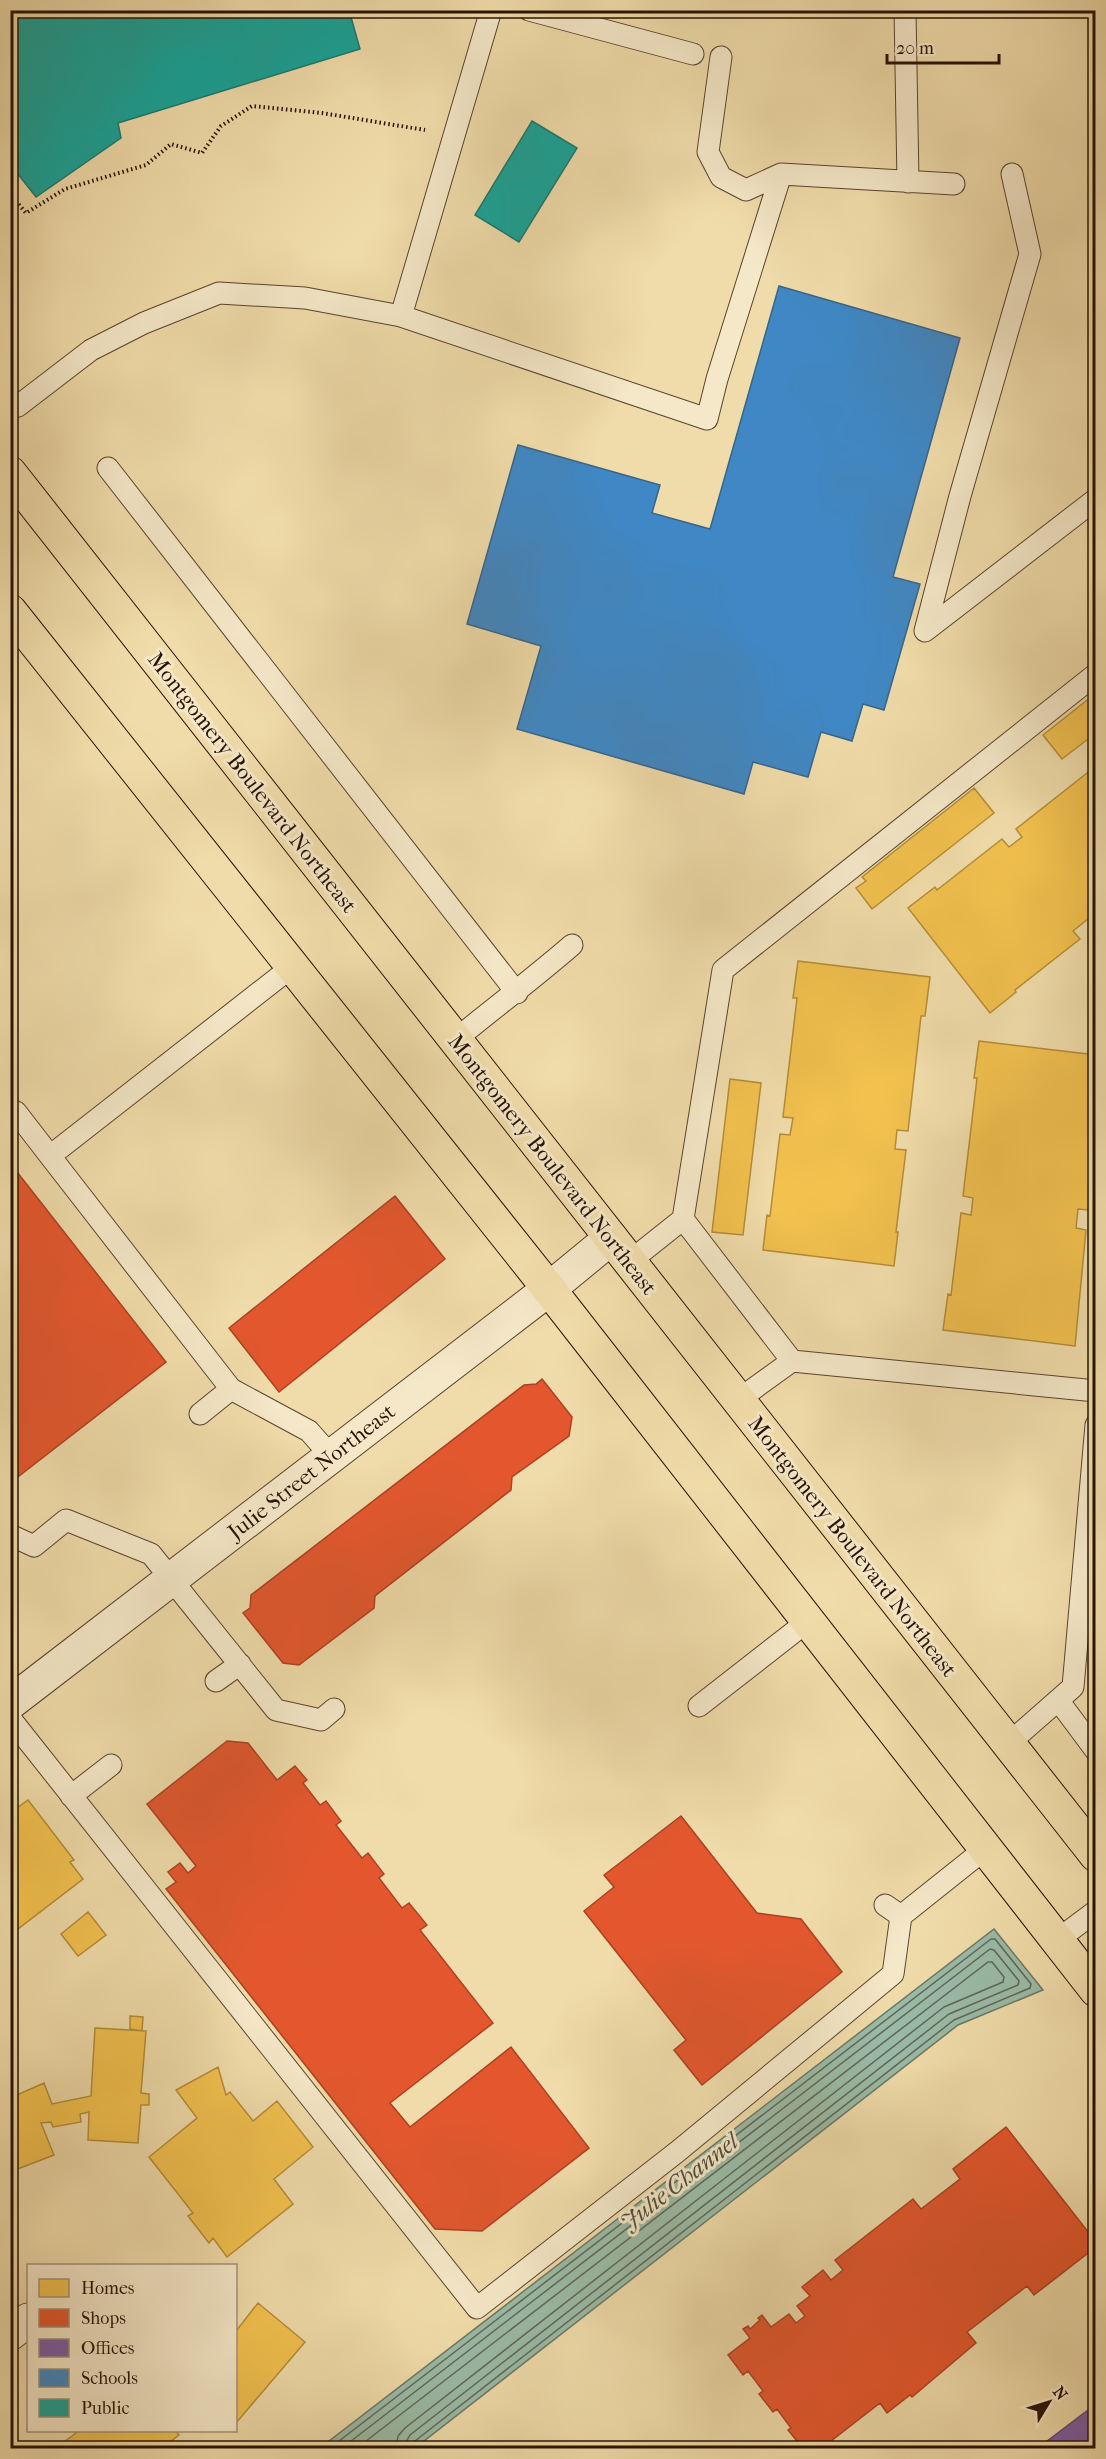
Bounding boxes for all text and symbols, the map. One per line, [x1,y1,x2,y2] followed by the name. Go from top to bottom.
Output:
[887,27,1000,65] scale bar
[896,38,934,59] text: 20 m
[142,647,362,918] street label: Montgomery Boulevard Northeast
[442,1029,662,1300] street label: Montgomery Boulevard Northeast
[221,1398,401,1546] street label: Julie Street Northeast
[742,1411,962,1682] street label: Montgomery Boulevard Northeast
[615,2126,746,2236] water label: Julie Channel
[27,2264,237,2432] legend
[81,2278,135,2299] text: Homes
[81,2308,126,2329] text: Shops
[81,2338,135,2359] text: Offices
[81,2368,138,2389] text: Schools
[1019,2372,1079,2432] north arrow
[1049,2382,1072,2404] text: N
[81,2398,129,2419] text: Public

